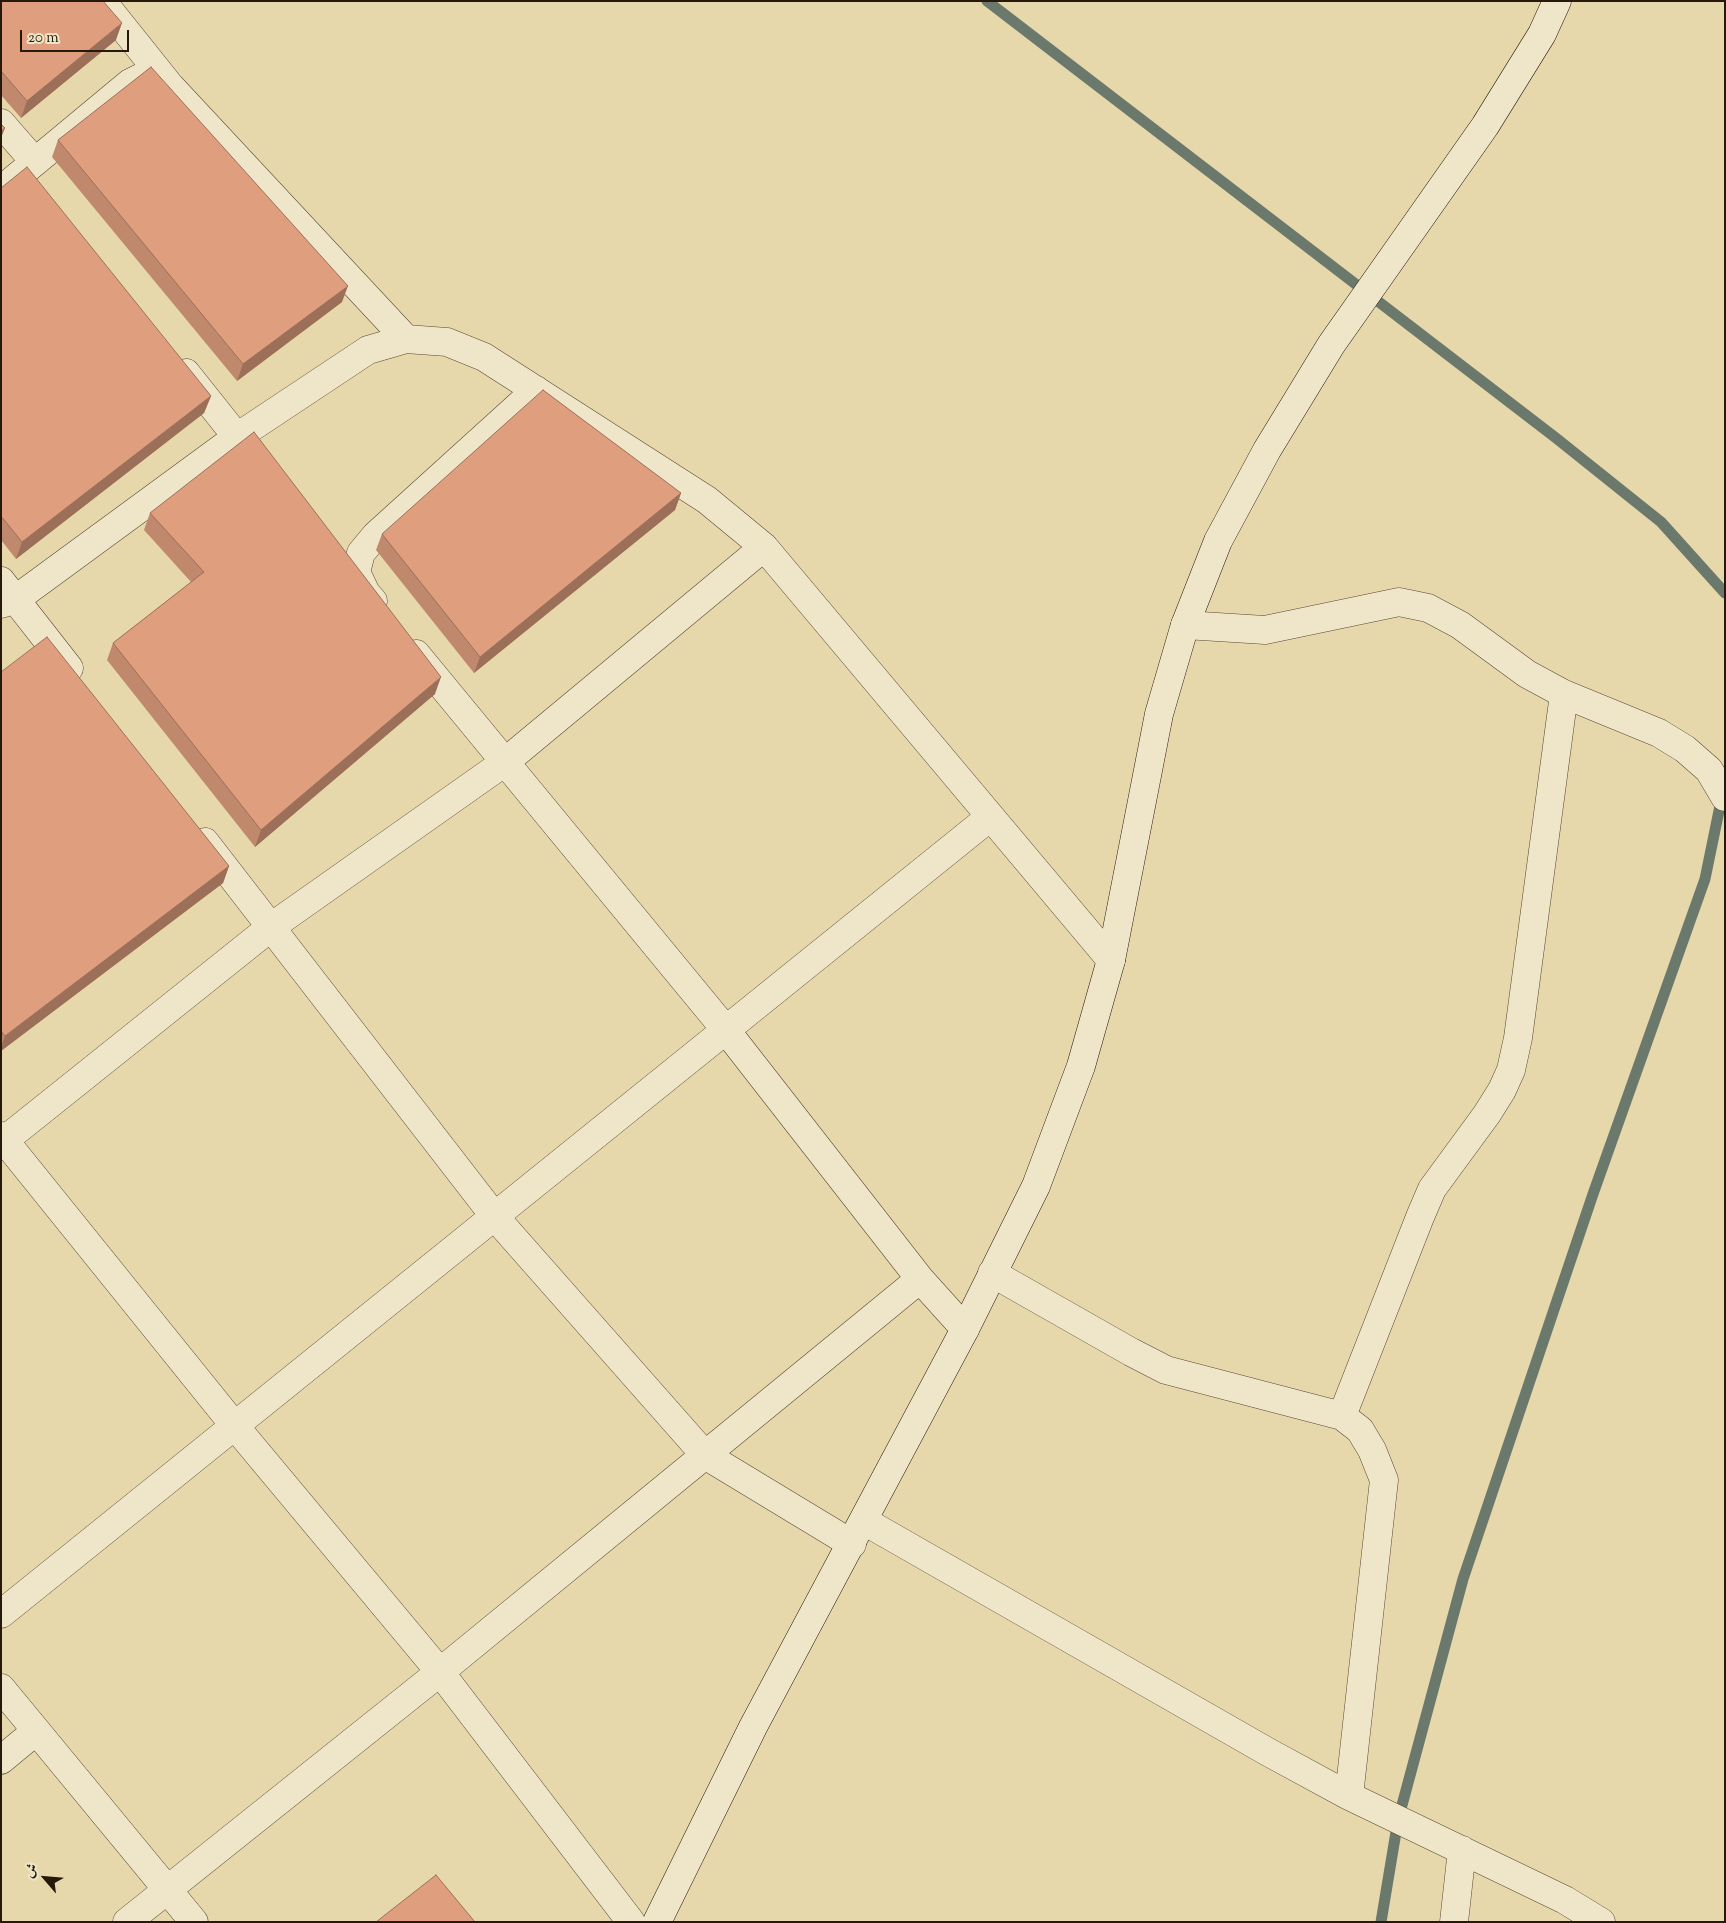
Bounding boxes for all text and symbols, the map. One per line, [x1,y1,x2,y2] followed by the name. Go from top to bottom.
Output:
[22,20,131,52] scale bar
[28,28,59,49] text: 20 m
[20,1853,70,1903] north arrow
[20,1860,44,1882] text: ش

